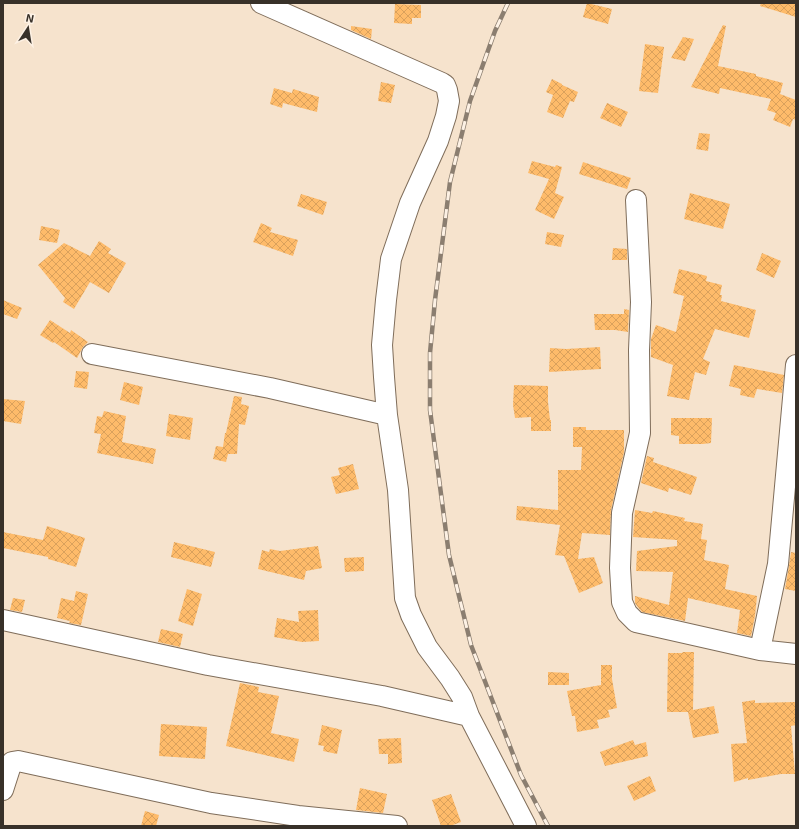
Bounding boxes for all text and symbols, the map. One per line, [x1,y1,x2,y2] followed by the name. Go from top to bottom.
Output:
[8,8,48,48] north arrow
[25,11,35,25] text: N

